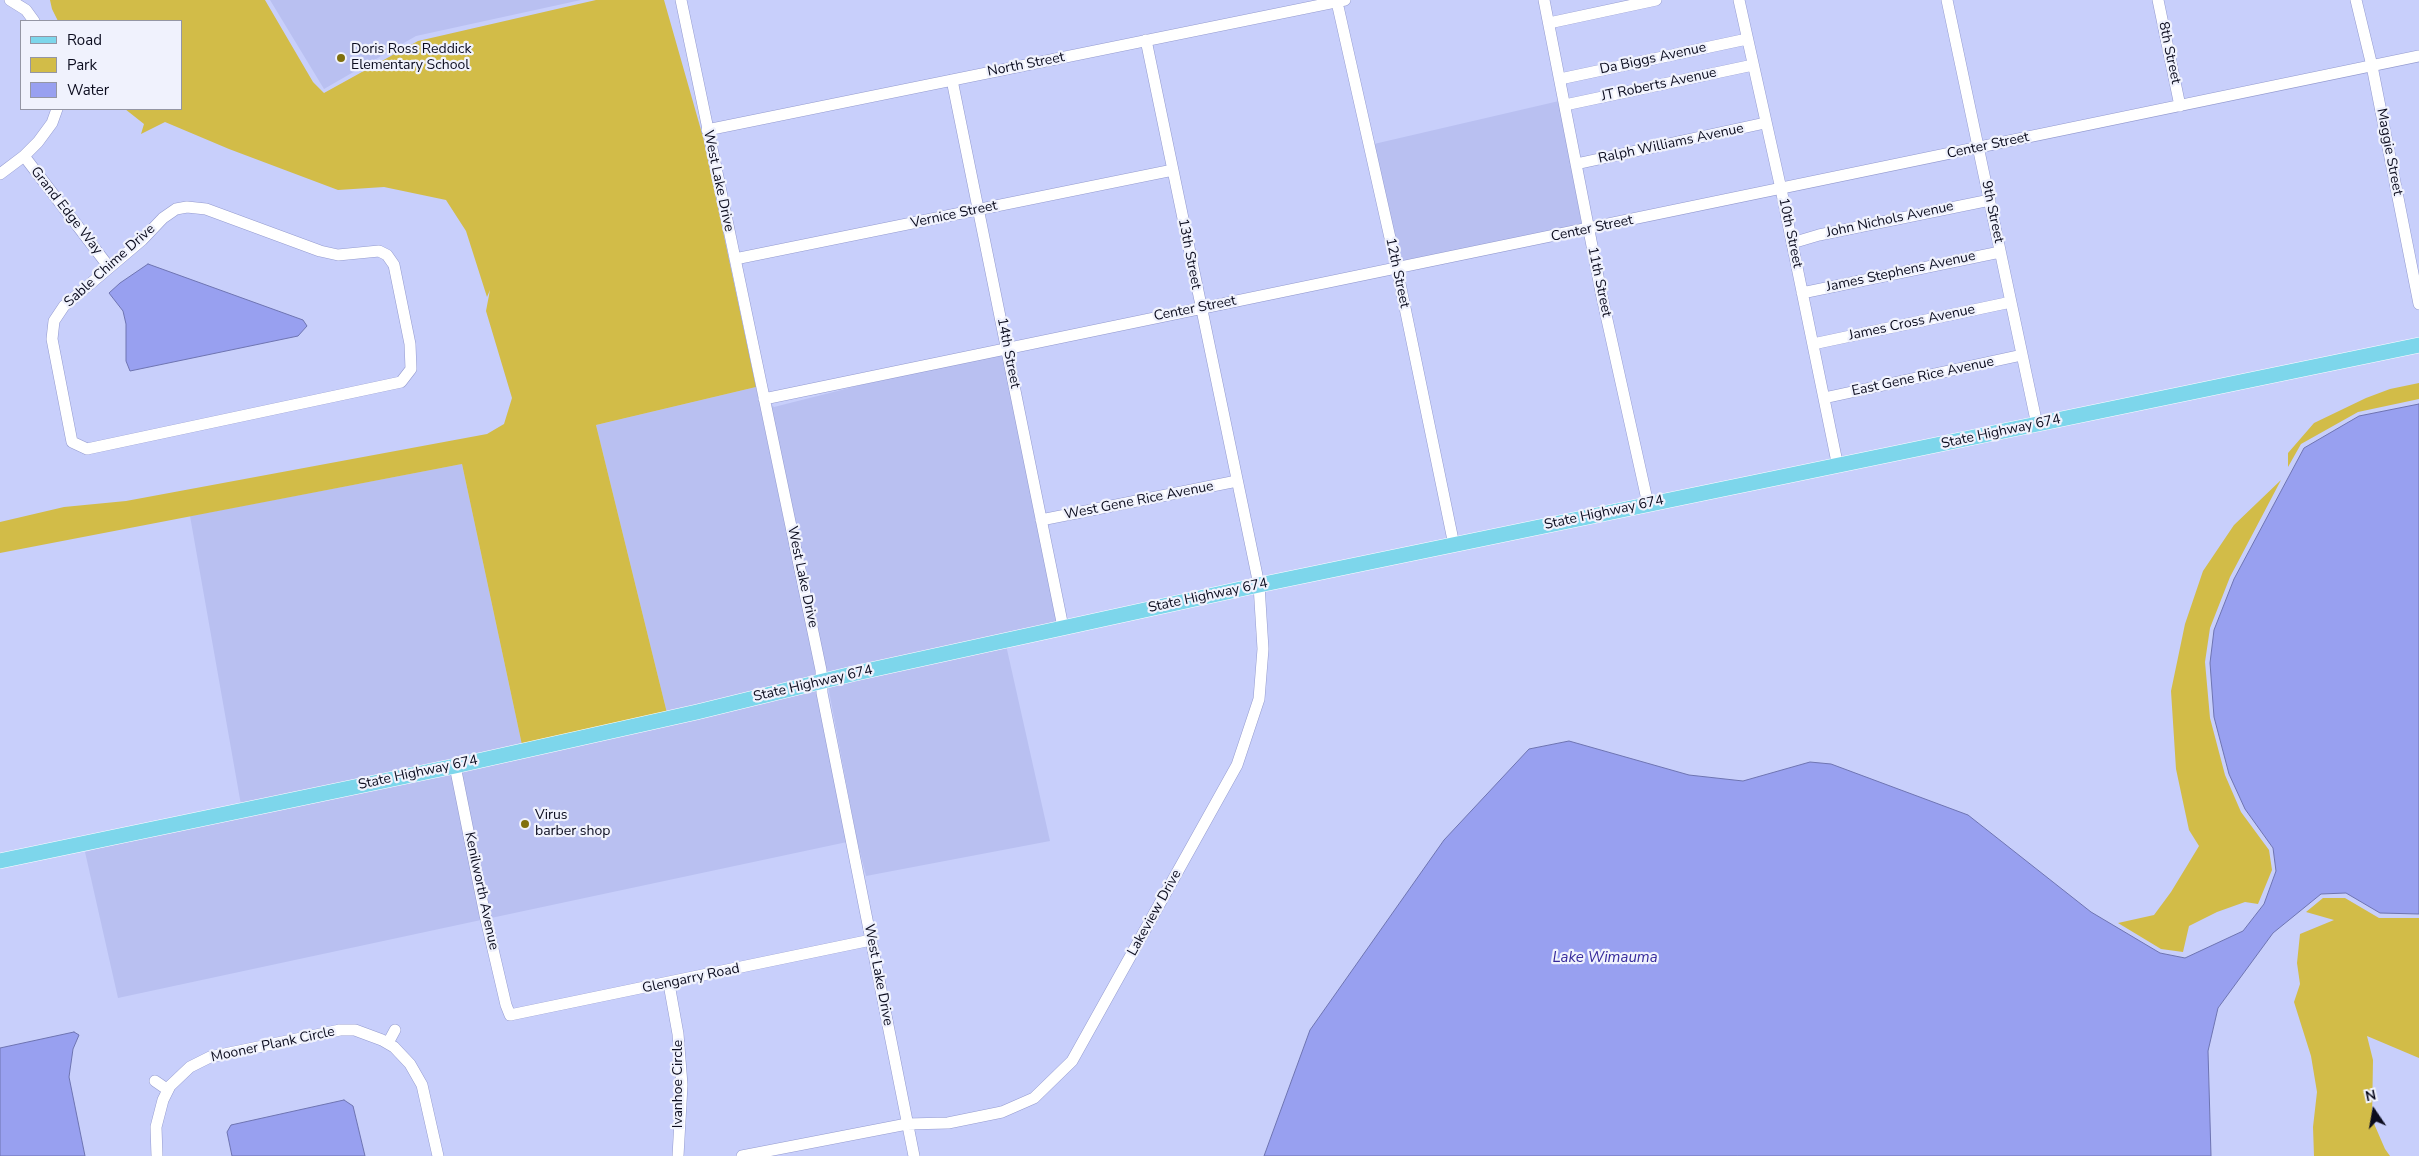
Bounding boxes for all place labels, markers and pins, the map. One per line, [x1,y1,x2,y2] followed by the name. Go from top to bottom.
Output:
[351,42,472,74] place label: Doris Ross Reddick Elementary School
[335,52,347,64] marker: Doris Ross Reddick Elementary School
[535,808,610,840] place label: Virus barber shop
[519,818,531,830] marker: Virus barber shop

